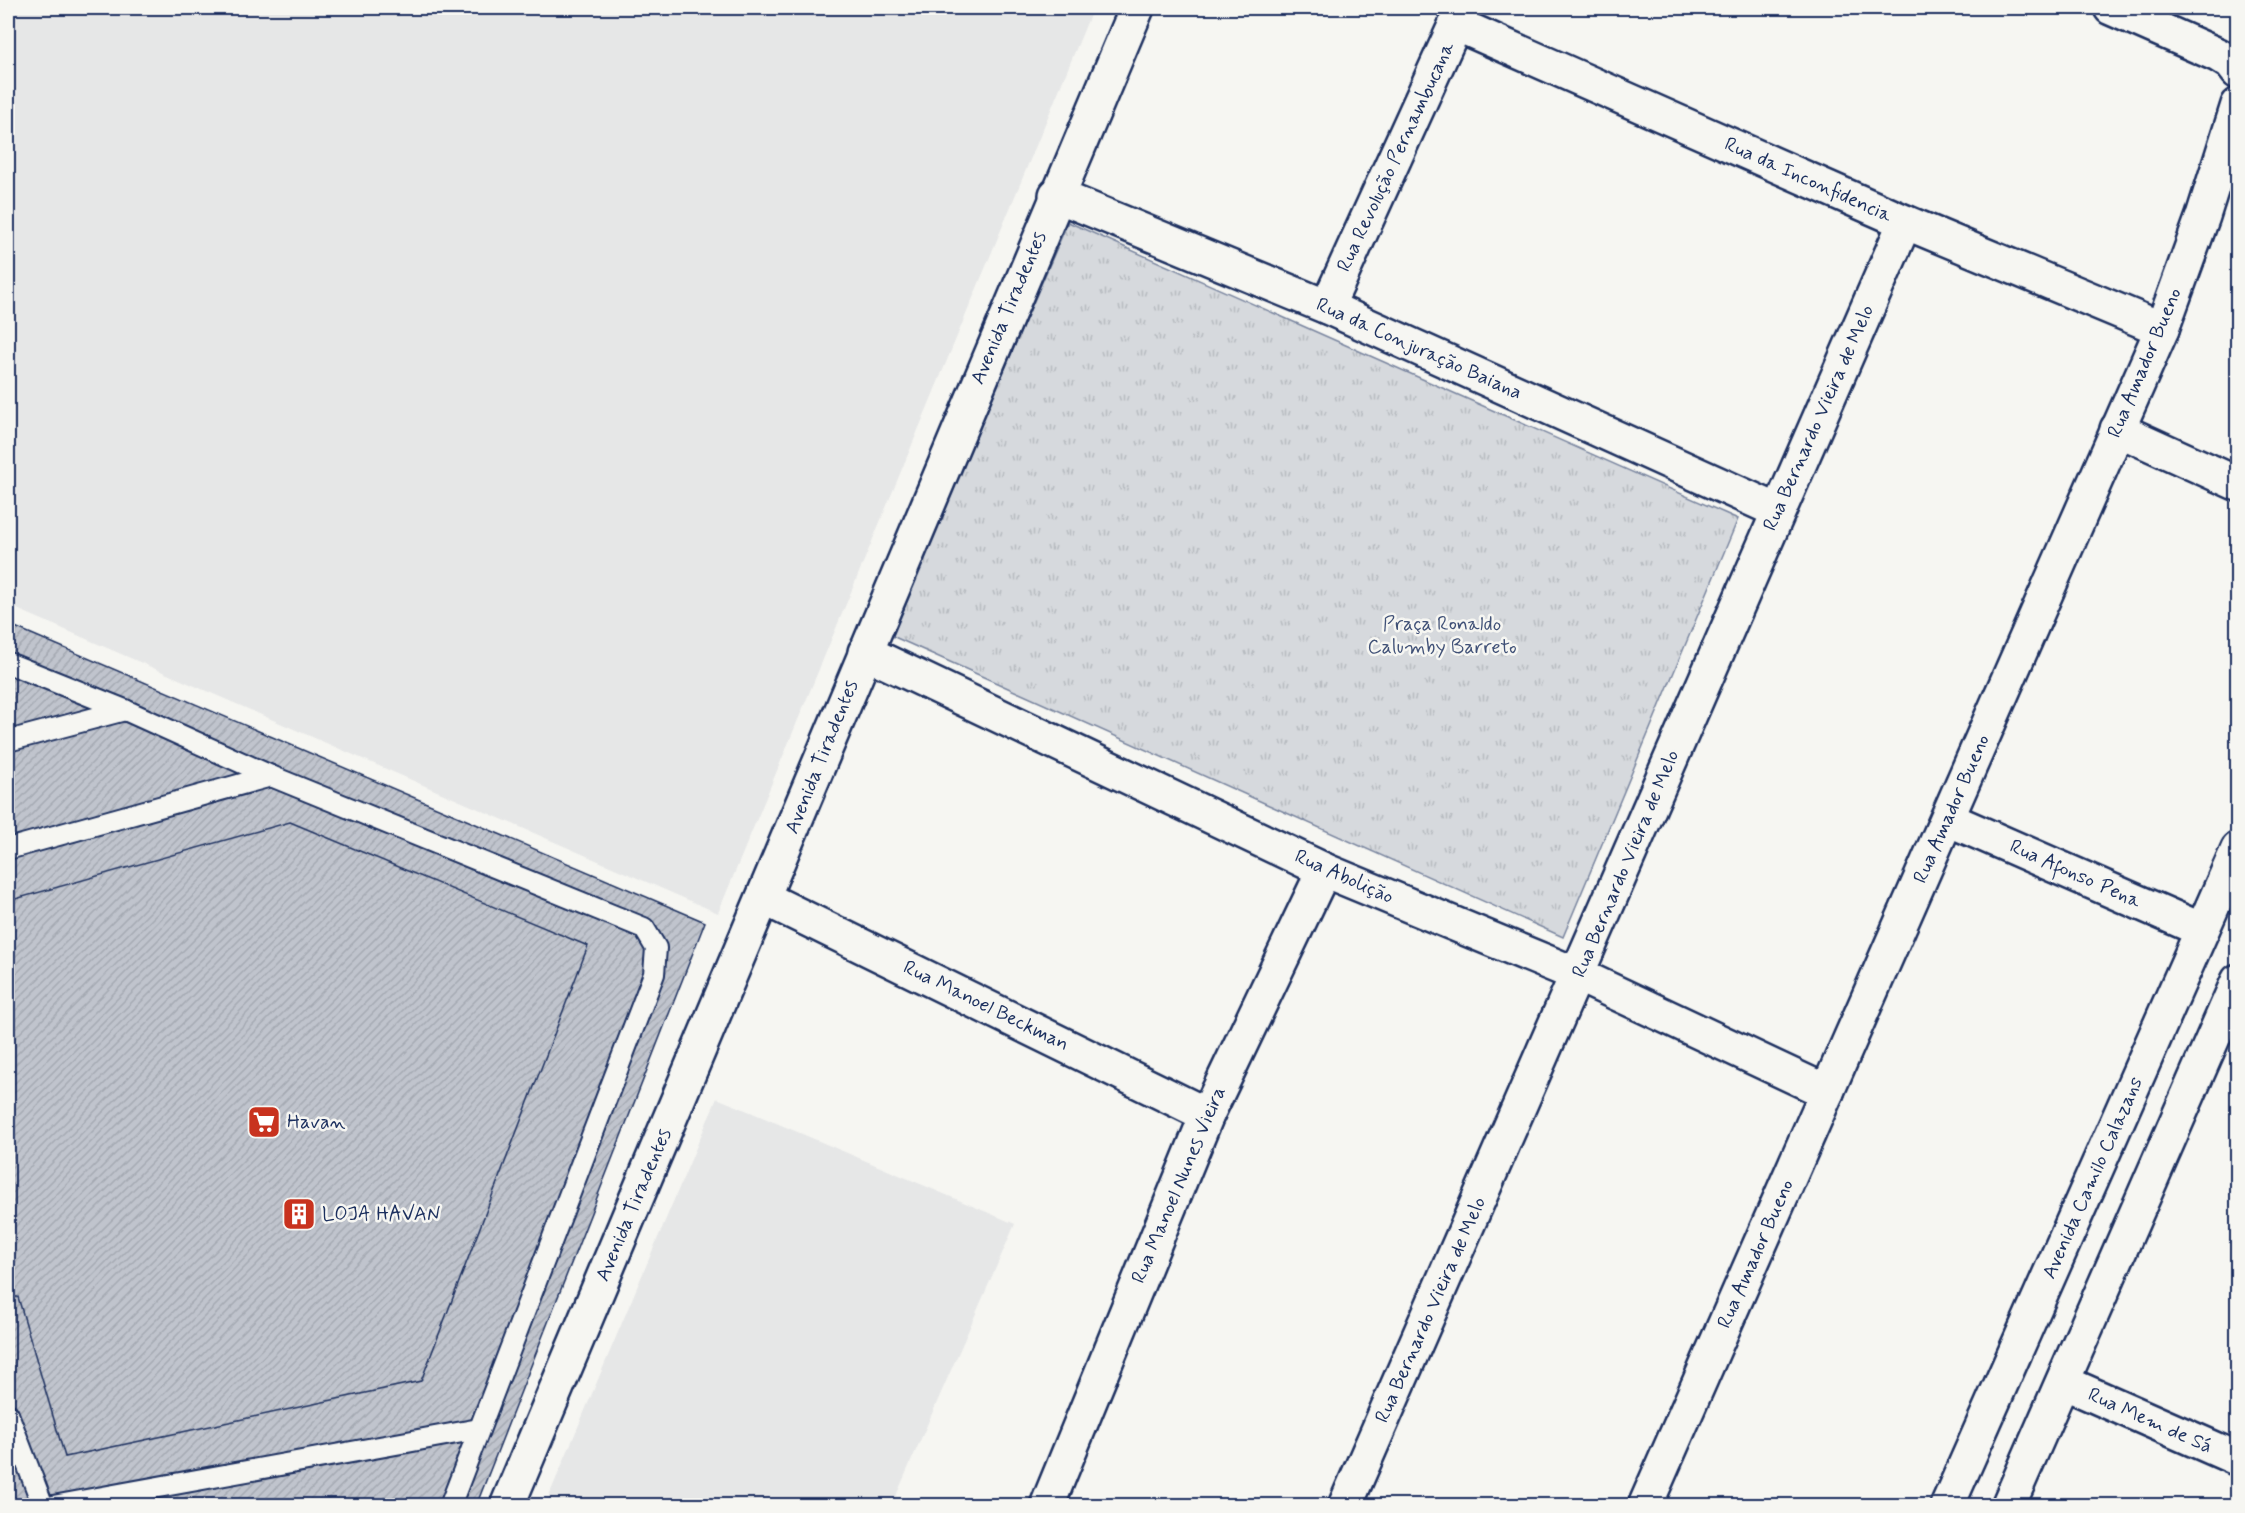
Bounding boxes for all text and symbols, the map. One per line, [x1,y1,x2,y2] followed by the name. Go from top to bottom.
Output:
[1331,37,1462,276] street label: Rua Revolução Pernambucana
[1720,131,1897,229] street label: Rua da Inconfidencia
[965,227,1053,389] street label: Avenida Tiradentes
[2101,284,2189,442] street label: Rua Amador Bueno
[1312,291,1526,407] street label: Rua da Conjuração Baiana
[1757,301,1881,535] street label: Rua Bernardo Vieira de Melo
[1367,611,1517,661] park label: Praça Ronaldo Calumby Barreto
[779,676,865,838] street label: Avenida Tiradentes
[1907,730,1997,888] street label: Rua Amador Bueno
[1566,746,1686,982] street label: Rua Bernardo Vieira de Melo
[2004,833,2146,917] street label: Rua Afonso Pena
[1290,843,1398,911] street label: Rua Abolição
[898,954,1074,1058] street label: Rua Manoel Beckman
[2036,1073,2150,1283] street label: Avenida Camilo Calazans
[1125,1082,1233,1288] street label: Rua Manoel Nunes Vieira
[246,1104,282,1140] supermarket icon: Havan
[287,1109,346,1136] place label: Havan
[590,1124,678,1286] street label: Avenida Tiradentes
[1711,1175,1801,1333] street label: Rua Amador Bueno
[1369,1193,1493,1427] street label: Rua Bernardo Vieira de Melo
[281,1196,317,1232] building icon: LOJA HAVAN
[322,1201,441,1228] place label: LOJA HAVAN
[2084,1382,2216,1460] street label: Rua Mem de Sá

